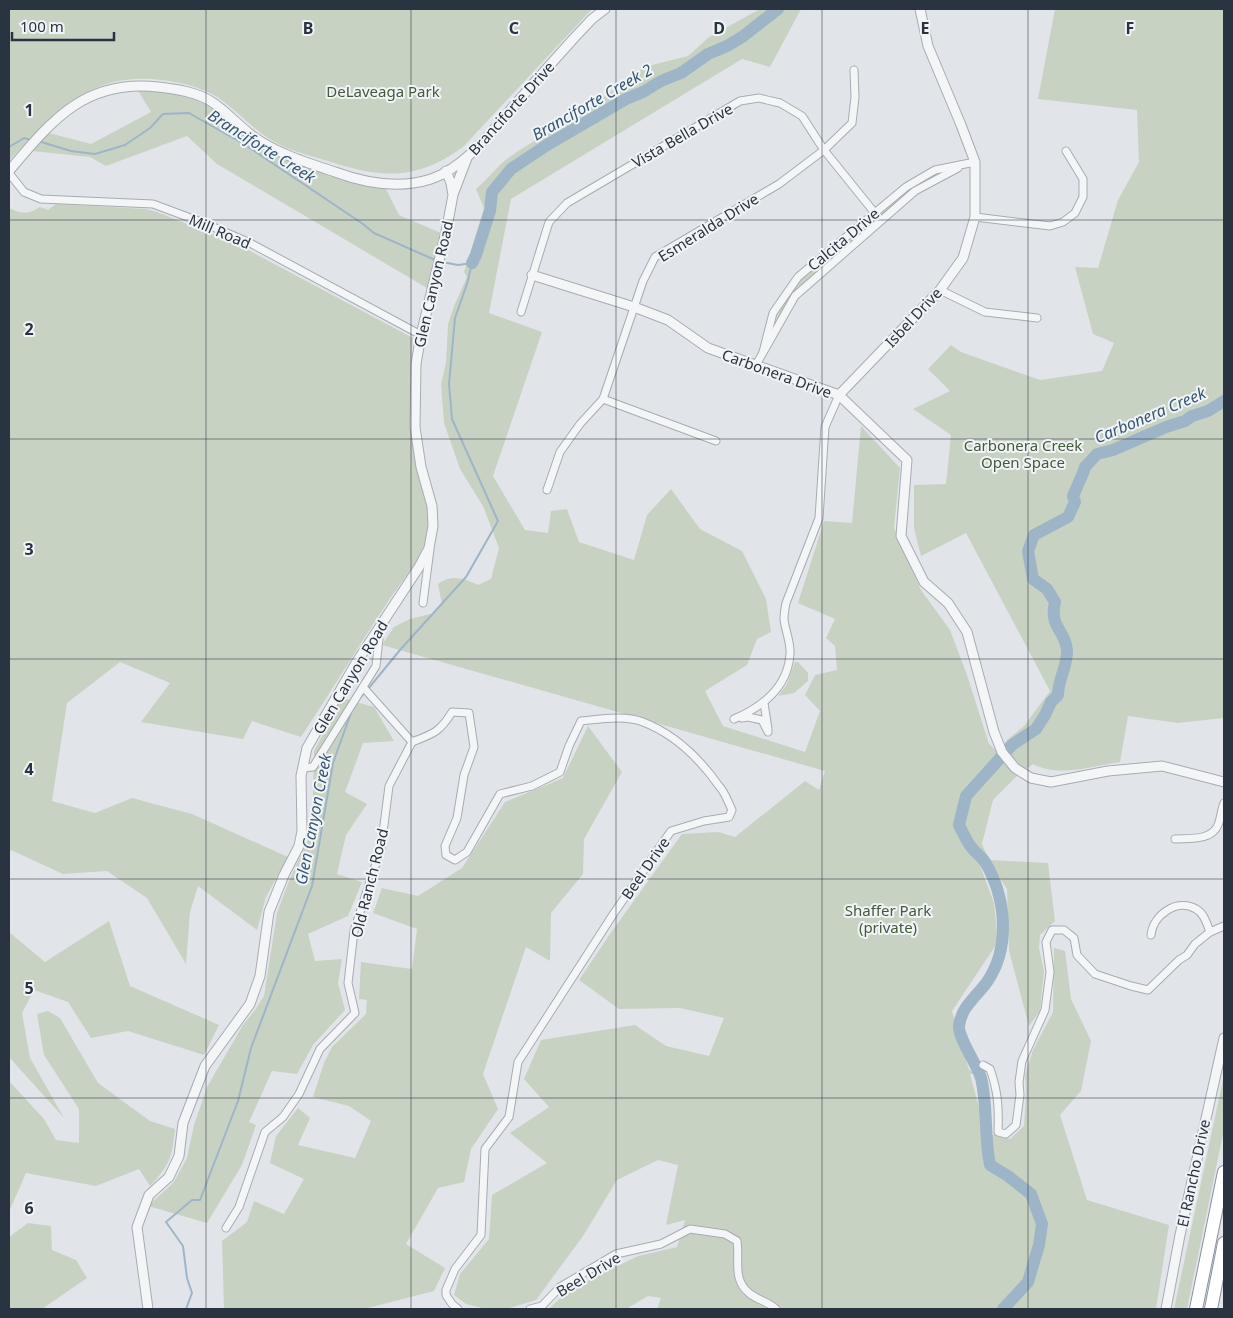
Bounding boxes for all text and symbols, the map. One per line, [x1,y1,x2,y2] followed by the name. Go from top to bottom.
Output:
[12,10,115,42] scale bar
[20,16,64,36] text: 100 m
[303,17,313,39] text: B
[509,17,519,39] text: C
[713,17,725,39] text: D
[921,17,930,39] text: E
[1126,17,1134,39] text: F
[464,57,558,159] street label: Branciforte Drive
[528,58,656,145] water label: Branciforte Creek 2
[326,81,440,101] park label: DeLaveaga Park
[628,98,736,172] street label: Vista Bella Drive
[24,99,34,121] text: 1
[204,104,321,188] water label: Branciforte Creek
[654,188,762,266] street label: Esmeralda Drive
[803,203,883,275] street label: Calcita Drive
[186,209,254,253] street label: Mill Road
[409,219,457,349] street label: Glen Canyon Road
[880,283,946,351] street label: Isbel Drive
[24,318,34,340] text: 2
[719,344,835,402] street label: Carbonera Drive
[1091,381,1210,448] water label: Carbonera Creek
[964,435,1082,472] park label: Carbonera Creek Open Space
[24,538,34,560] text: 3
[308,616,392,738] street label: Glen Canyon Road
[289,750,337,887] water label: Glen Canyon Creek
[24,758,34,780] text: 4
[346,826,392,940] street label: Old Ranch Road
[616,833,674,903] street label: Beel Drive
[845,900,931,937] park label: Shaffer Park (private)
[24,977,34,999] text: 5
[1172,1117,1214,1229] street label: El Rancho Drive
[24,1197,34,1219] text: 6
[552,1247,624,1301] street label: Beel Drive

